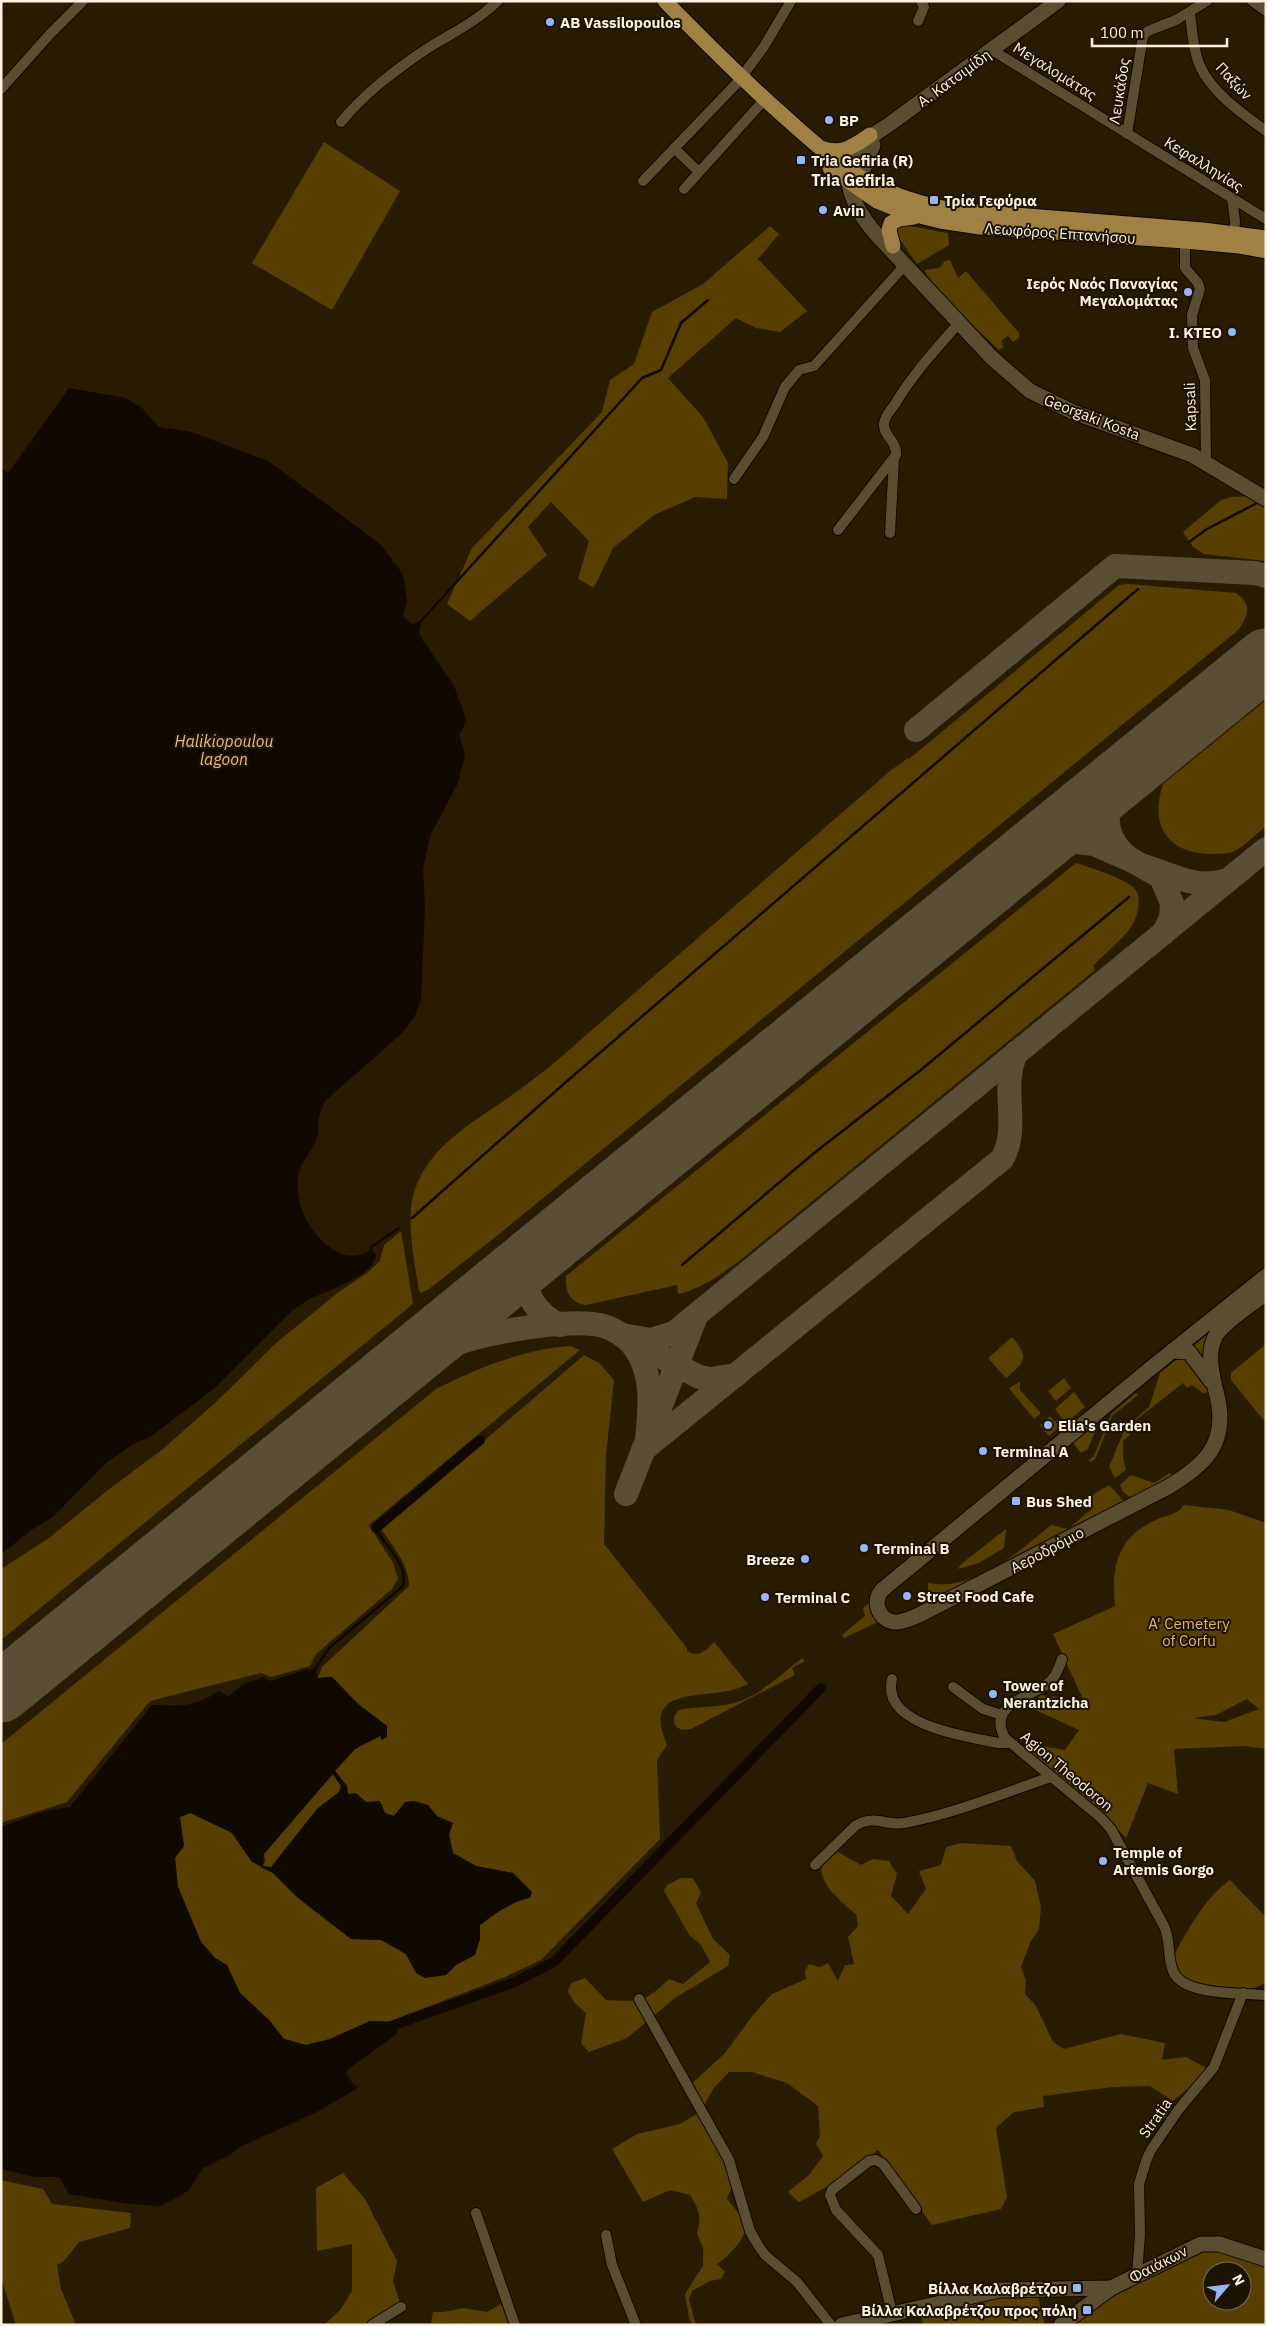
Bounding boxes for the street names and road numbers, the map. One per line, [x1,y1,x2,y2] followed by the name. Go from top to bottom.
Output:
[1010,38,1100,104] street label: Μεγαλομάτας
[913,45,995,111] street label: Α. Κατσιμίδη
[1104,56,1134,126] street label: Λευκάδος
[1212,58,1257,104] street label: Παξών
[1161,132,1247,196] street label: Κεφαλληνίας
[984,218,1136,248] street label: Λεωφόρος Επτανήσου
[1180,382,1200,432] street label: Kapsali
[1041,390,1143,444] street label: Georgaki Kosta
[1007,1523,1087,1577] street label: Αεροδρόμιο
[1017,1727,1117,1815] street label: Agion Theodoron
[1134,2094,1176,2142] street label: Stratia
[1126,2241,1191,2287] street label: Φαιάκων

